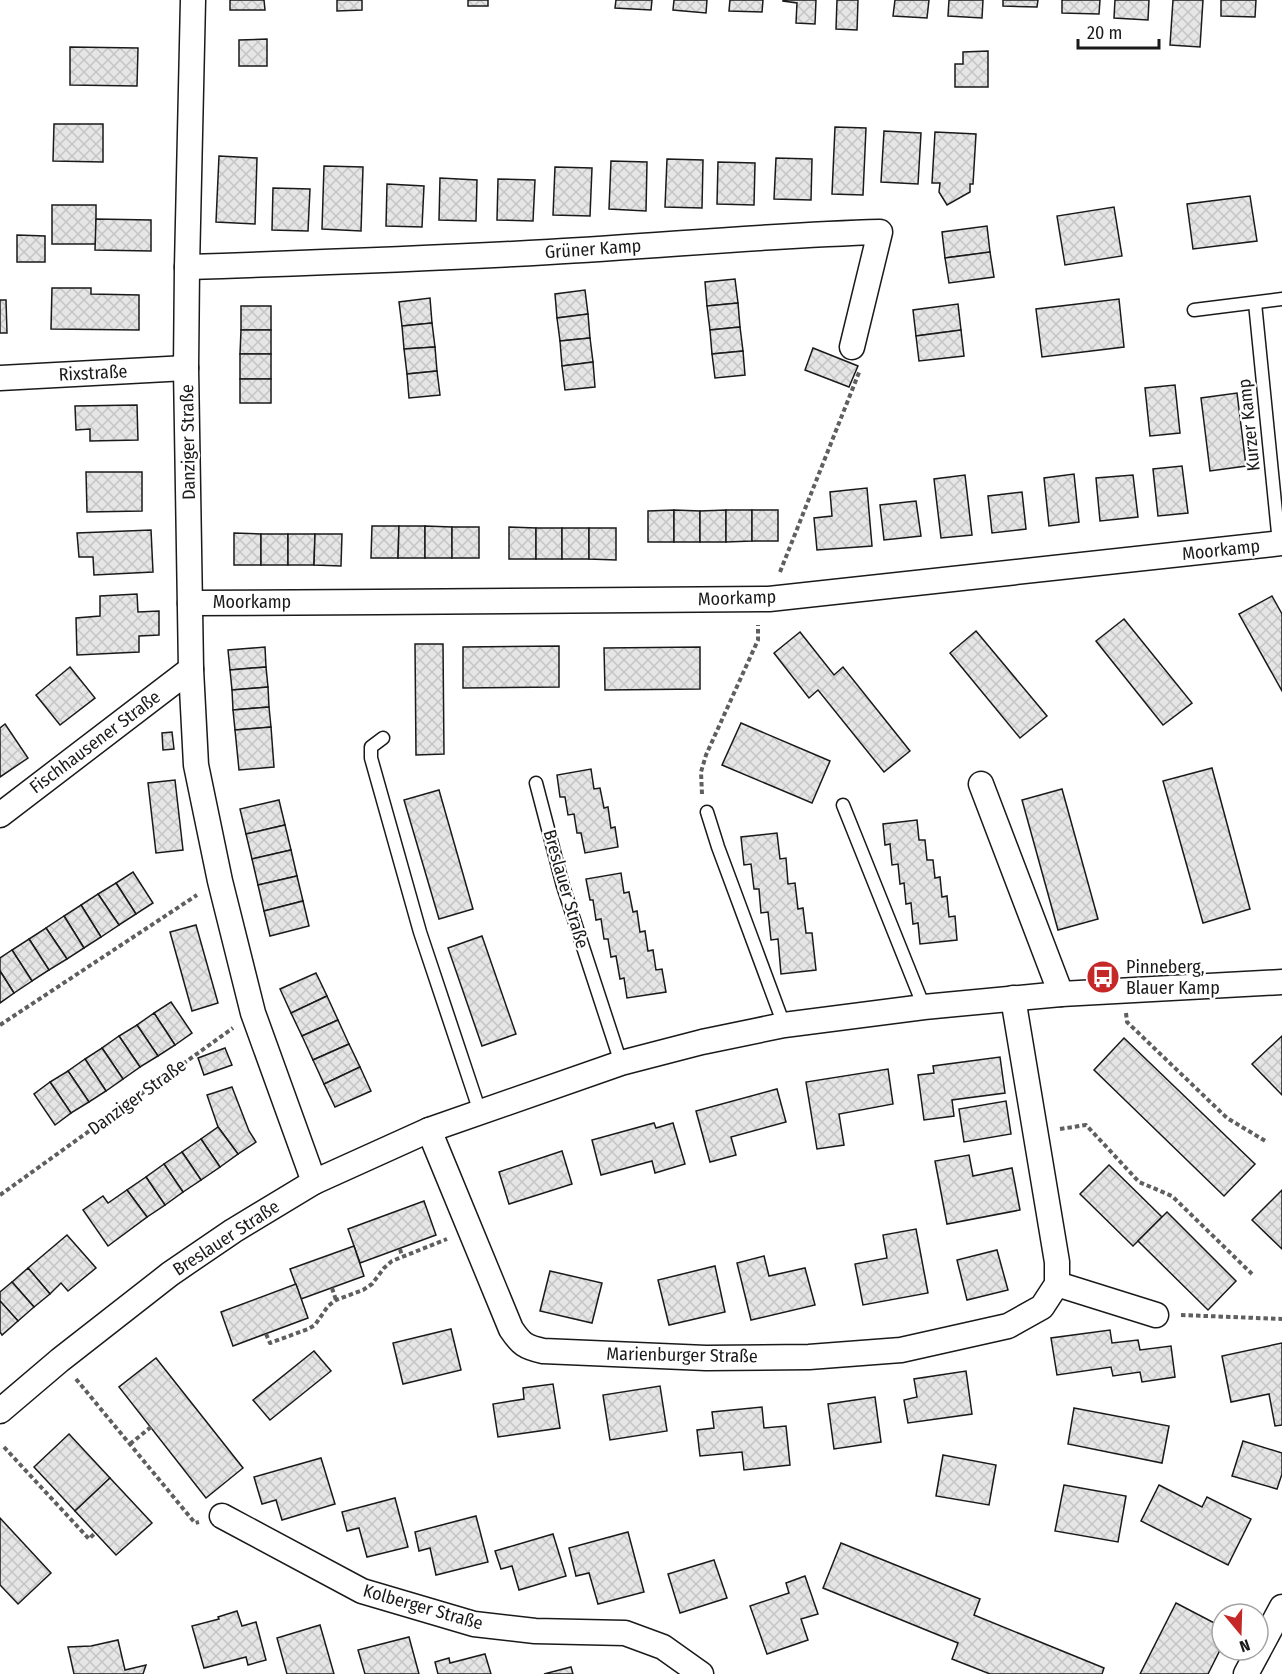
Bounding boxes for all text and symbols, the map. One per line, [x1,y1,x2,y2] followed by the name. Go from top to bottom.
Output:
[1078,12,1159,50] scale bar
[1087,22,1122,44] text: 20 m
[544,235,642,263] street label: Grüner Kamp
[58,360,128,386] street label: Rixstraße
[1233,378,1265,472] street label: Kurzer Kamp
[176,384,200,500] street label: Danziger Straße
[1181,535,1261,565] street label: Moorkamp
[697,586,777,610] street label: Moorkamp
[213,591,291,613] street label: Moorkamp
[25,686,165,798] street label: Fischhausener Straße
[539,827,593,951] street label: Breslauer Straße
[1126,956,1220,999] place label: Pinneberg, Blauer Kamp
[1085,959,1121,995] bus stop icon: Pinneberg, Blauer Kamp
[84,1054,190,1140] street label: Danziger Straße
[169,1195,283,1281] street label: Breslauer Straße
[606,1343,758,1367] street label: Marienburger Straße
[361,1579,485,1635] street label: Kolberger Straße
[1210,1602,1270,1662] north arrow
[1237,1635,1252,1656] text: N

